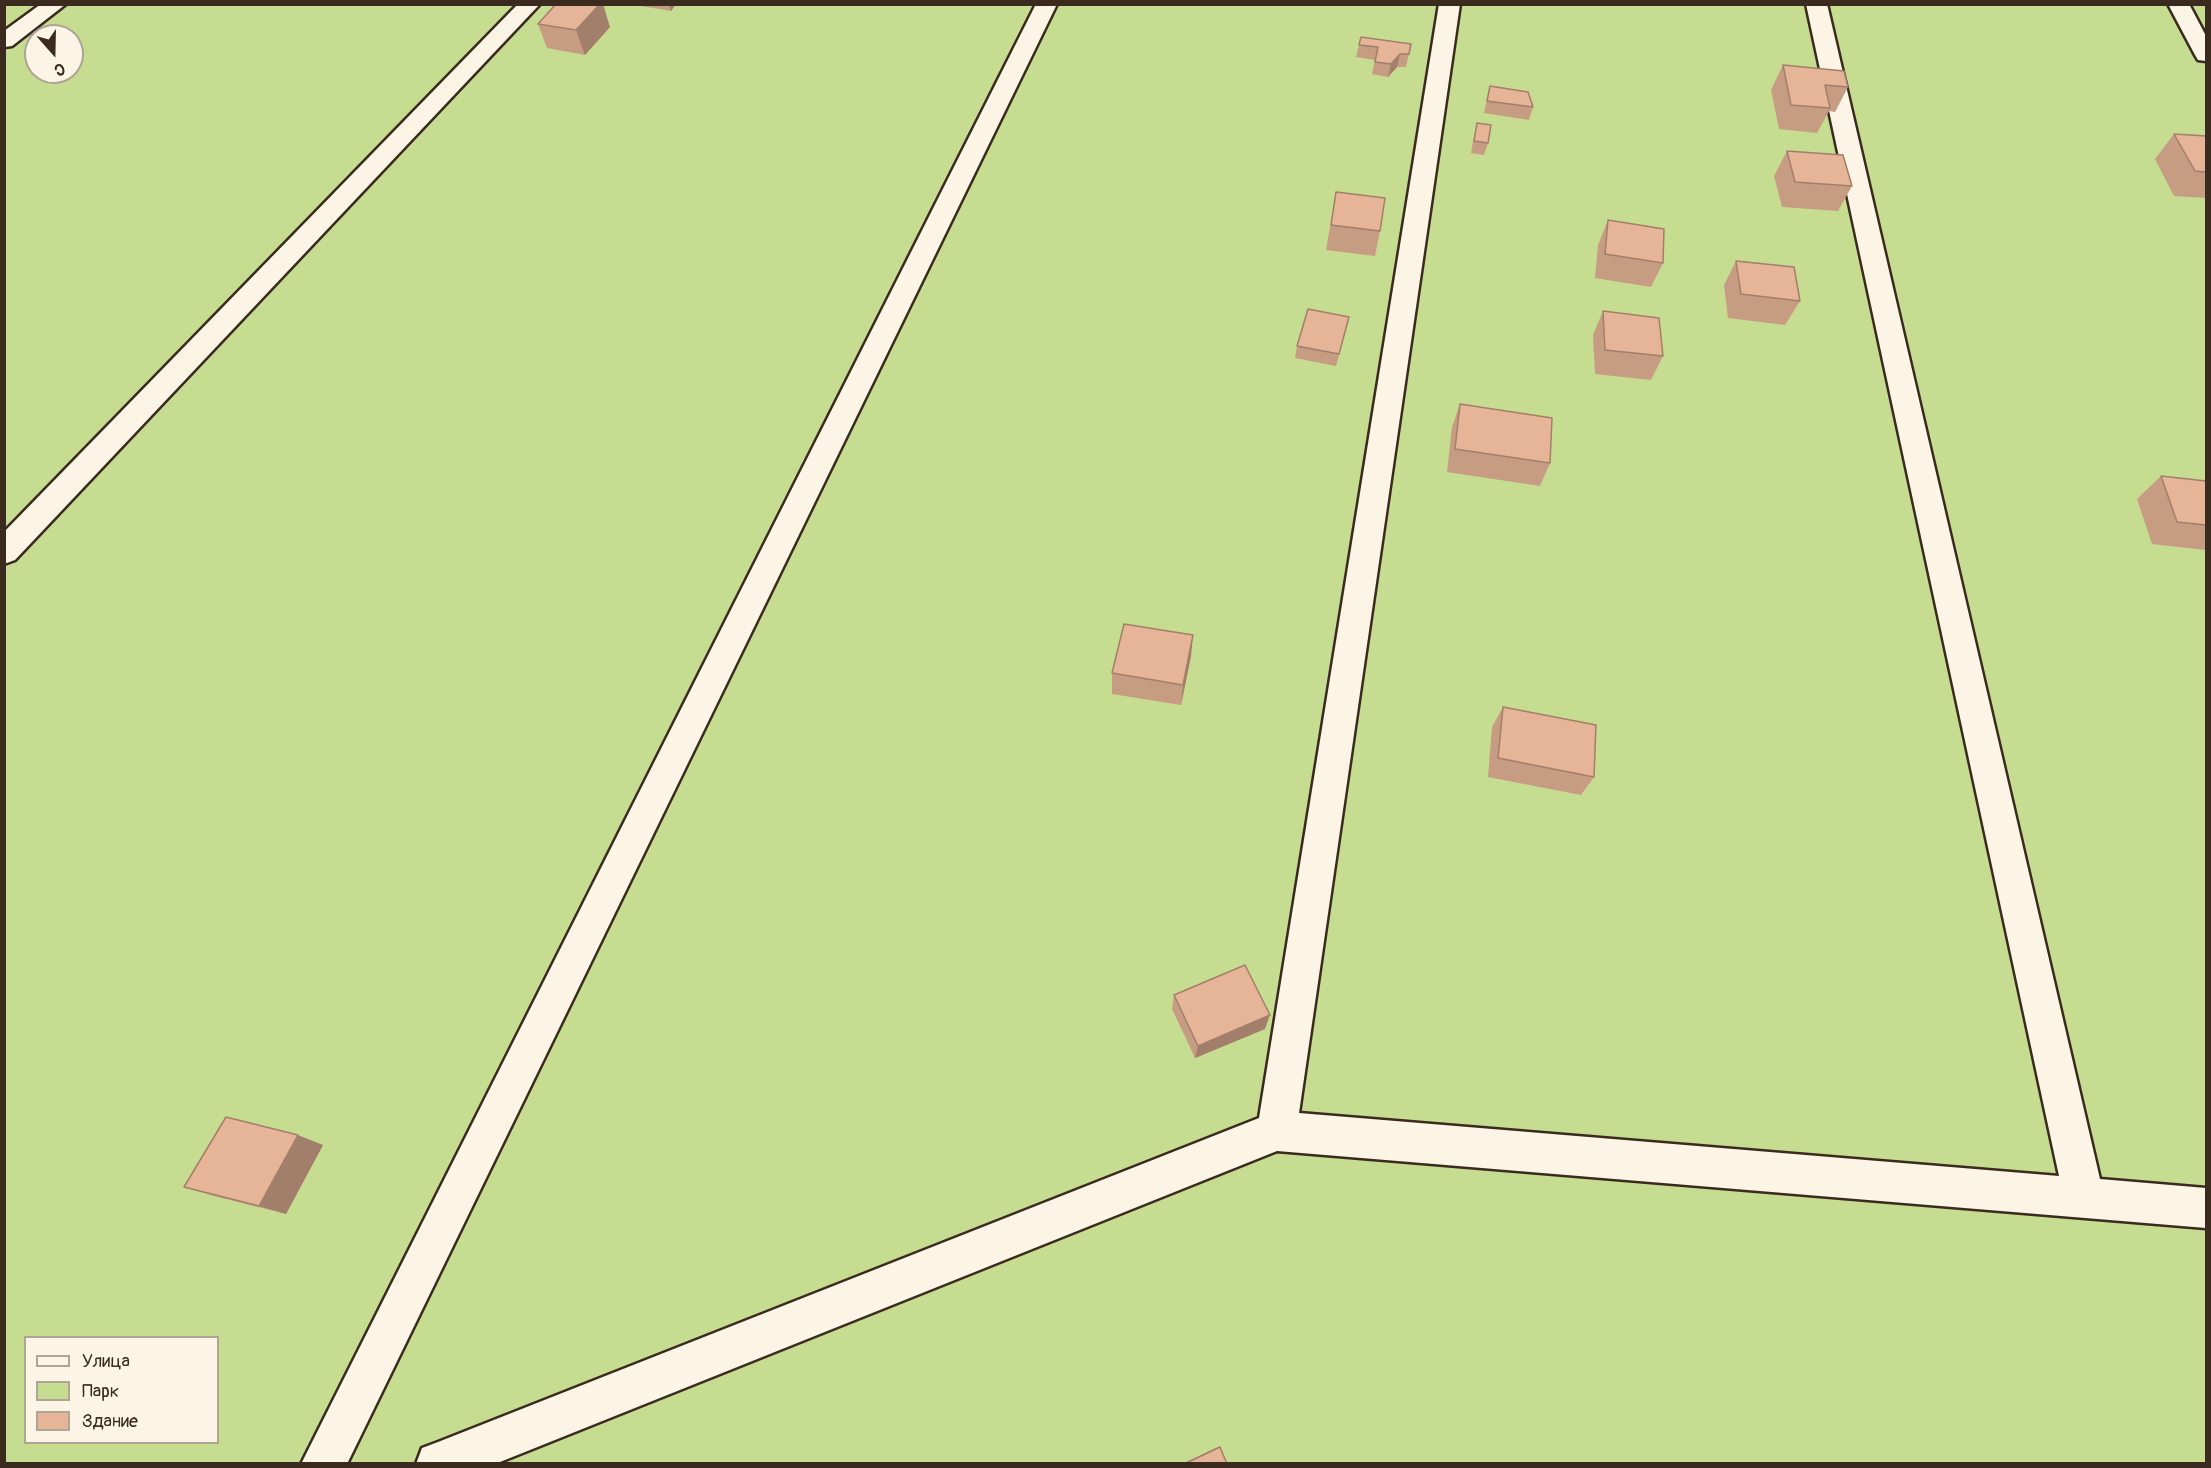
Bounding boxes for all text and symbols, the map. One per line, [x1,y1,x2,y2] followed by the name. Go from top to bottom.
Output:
[24,24,84,84] north arrow
[51,58,68,80] text: С
[24,1336,219,1444] legend
[82,1350,130,1373] text: Улица
[82,1380,119,1403] text: Парк
[82,1410,138,1433] text: Здание

